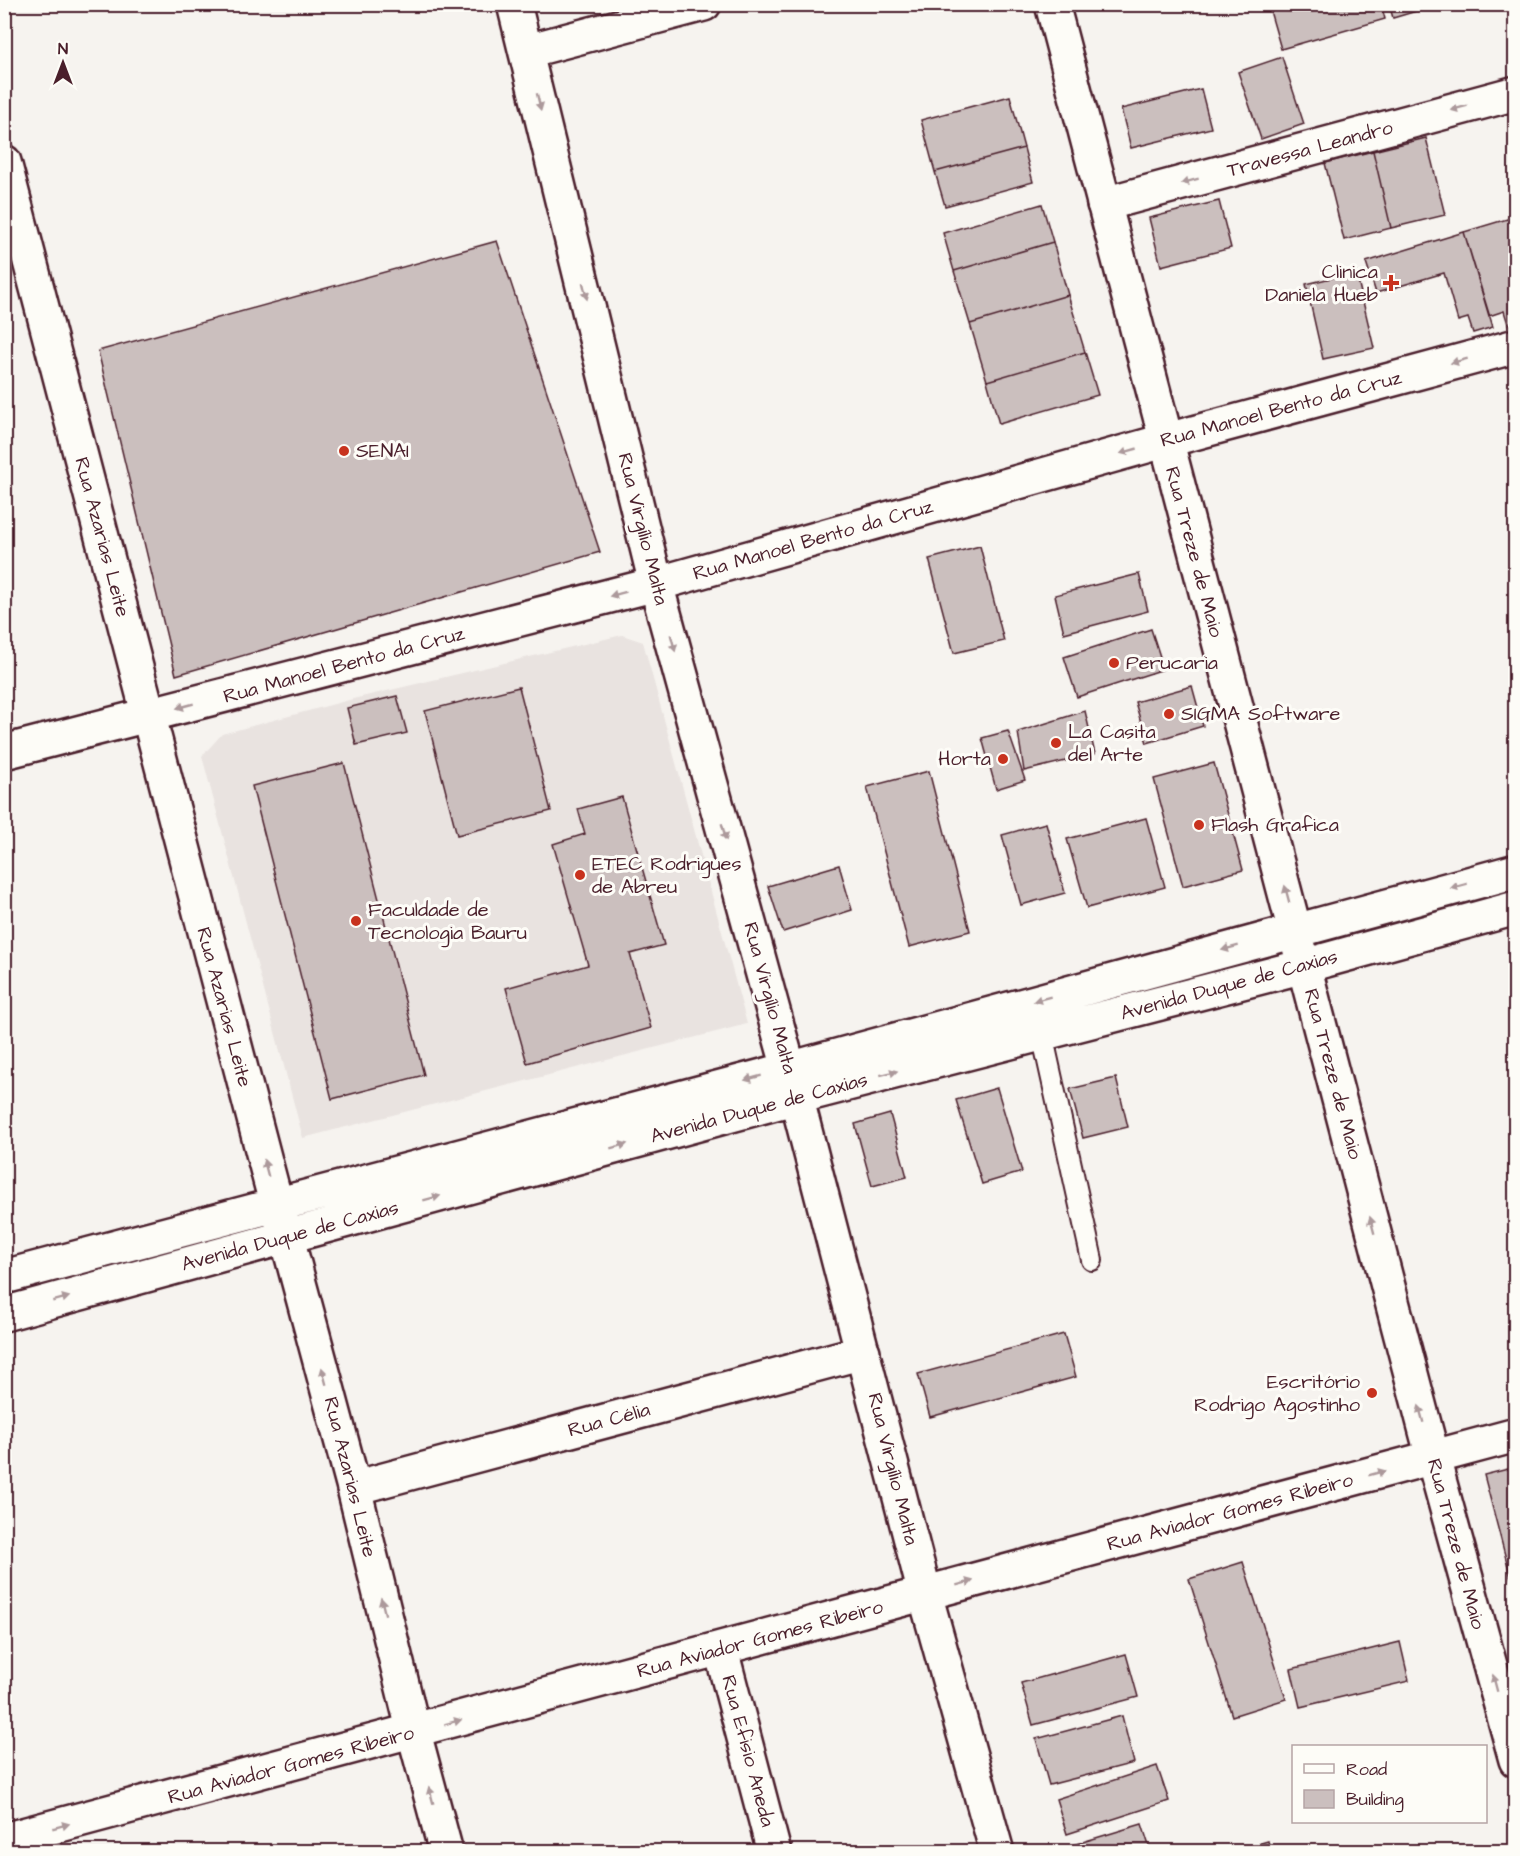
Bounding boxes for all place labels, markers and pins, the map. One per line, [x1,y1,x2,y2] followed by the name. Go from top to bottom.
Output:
[1265,258,1378,309] place label: Clinica Daniela Hueb
[1382,274,1400,292] marker: Clinica Daniela Hueb
[356,437,409,465] place label: SENAI
[337,444,351,458] marker: SENAI
[1126,649,1218,677] place label: Perucaria
[1107,656,1121,670] marker: Perucaria
[1181,700,1341,728] place label: SIGMA Software
[1162,707,1176,721] marker: SIGMA Software
[1068,718,1156,769] place label: La Casita del Arte
[1049,736,1063,750] marker: La Casita del Arte
[938,745,991,773] place label: Horta
[996,752,1010,766] marker: Horta
[1211,811,1339,839] place label: Flash Grafica
[1192,818,1206,832] marker: Flash Grafica
[592,850,741,901] place label: ETEC Rodrigues de Abreu
[573,868,587,882] marker: ETEC Rodrigues de Abreu
[368,896,527,948] place label: Faculdade de Tecnologia Bauru
[349,914,363,928] marker: Faculdade de Tecnologia Bauru
[1194,1368,1360,1420] place label: Escritório Rodrigo Agostinho
[1365,1386,1379,1400] marker: Escritório Rodrigo Agostinho

